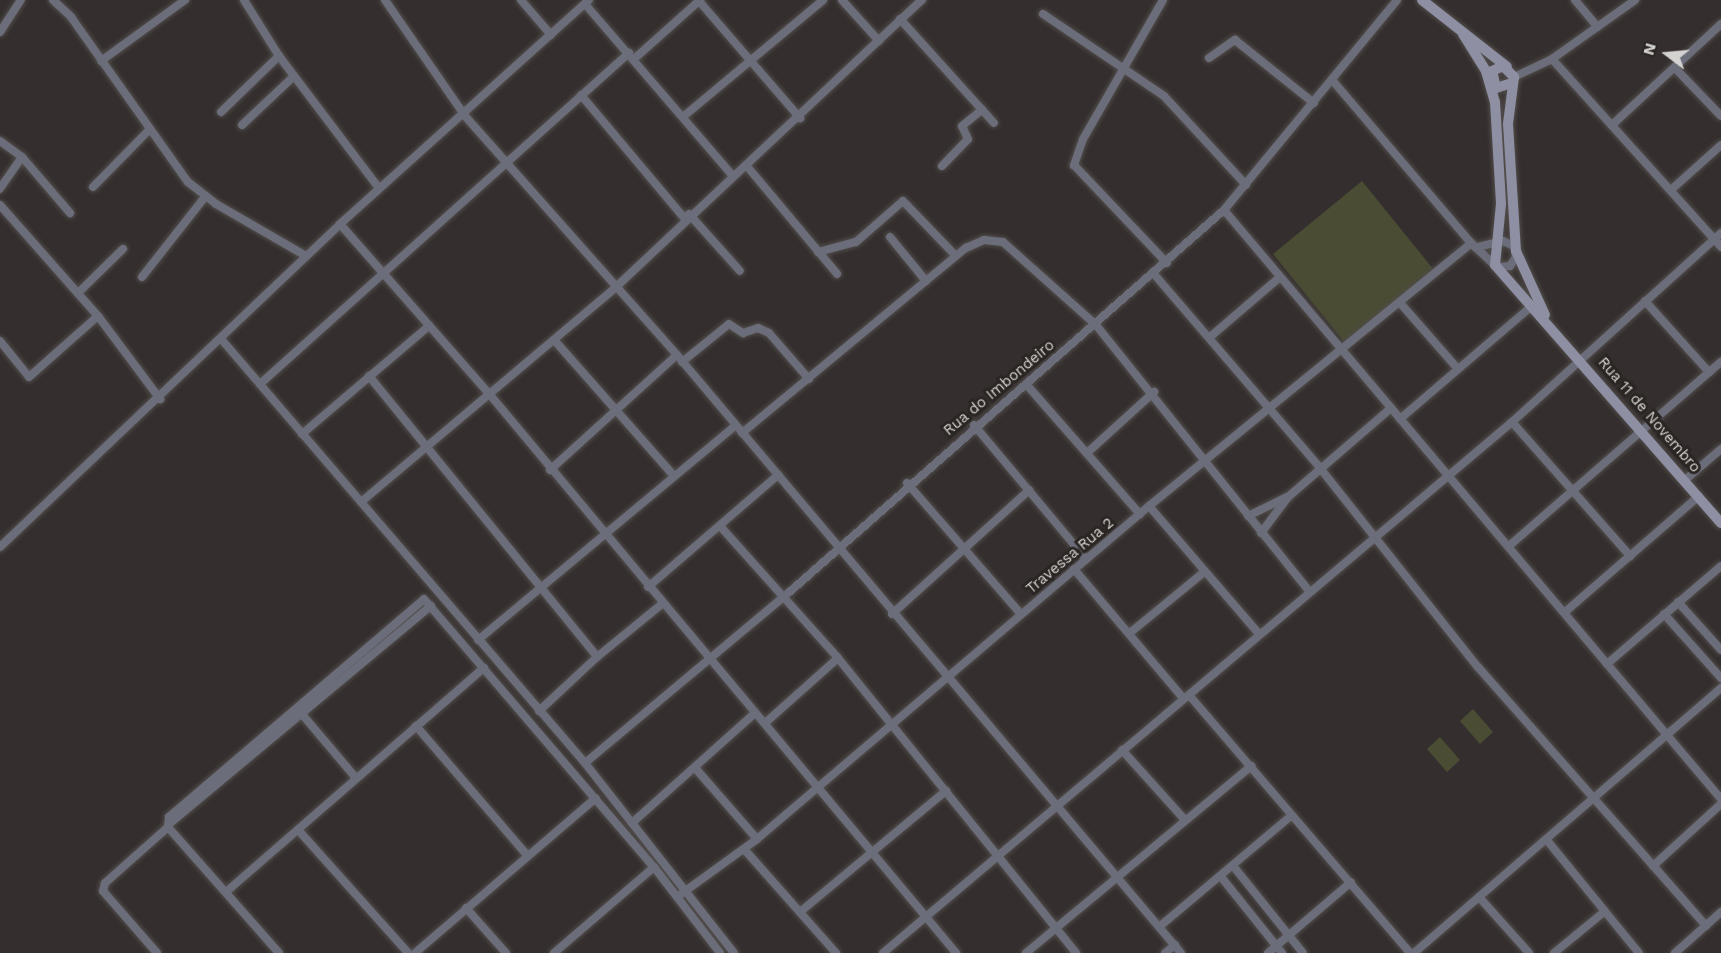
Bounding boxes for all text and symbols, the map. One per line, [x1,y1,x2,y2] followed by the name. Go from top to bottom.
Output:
[1637,24,1697,84] north arrow
[1638,41,1660,57] text: N
[940,336,1058,440] street label: Rua do Imbondeiro
[1594,353,1704,477] street label: Rua 11 de Novembro
[1022,514,1118,598] street label: Travessa Rua 2

